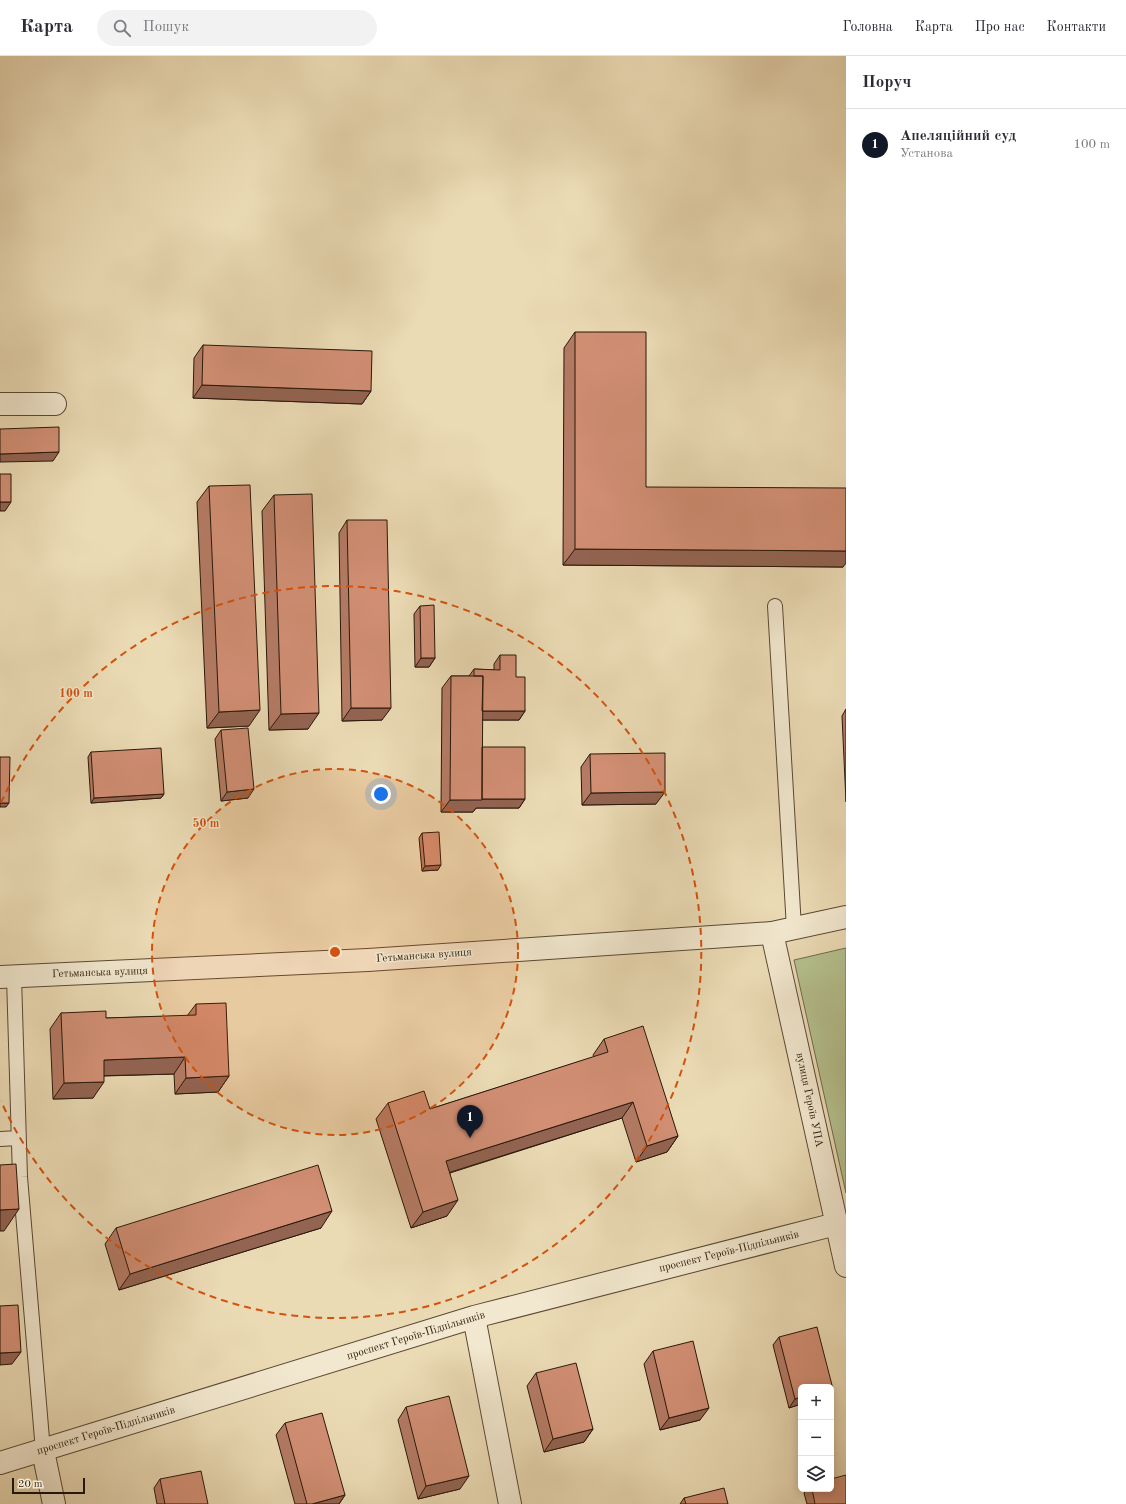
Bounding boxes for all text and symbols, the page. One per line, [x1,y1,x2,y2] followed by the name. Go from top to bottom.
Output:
[97,10,377,46] search box
[111,17,133,39] icon: search
[20,18,73,37] text: Карта
[143,20,189,35] text: Пошук
[842,20,893,34] text: Головна
[915,20,953,34] text: Карта
[975,20,1025,34] text: Про нас
[1047,20,1106,34] text: Контакти
[862,74,911,91] text: Поруч
[900,129,1016,144] text: Апеляційний суд
[871,138,879,151] text: 1
[1073,138,1110,151] text: 100 m
[900,147,953,160] text: Установа
[59,688,93,700] text: 100 m
[371,784,391,804] your location
[193,817,220,830] text: 50 m
[328,945,342,959] centre of rings
[376,947,473,965] street label: Гетьманська вулиця
[52,966,148,980] street label: Гетьманська вулиця
[794,1052,825,1149] street label: вулиця Героїв УПА
[457,1105,483,1138] pin: 1
[658,1229,800,1275] street label: проспект Героїв-Підпільників
[346,1310,486,1362] street label: проспект Героїв-Підпільників
[798,1384,834,1492] map controls
[798,1384,834,1420] button: +
[36,1405,176,1457] street label: проспект Героїв-Підпільників
[798,1420,834,1456] button: −
[798,1456,834,1492] button: layers
[12,1476,85,1495] scale bar
[18,1479,43,1490] text: 20 m

